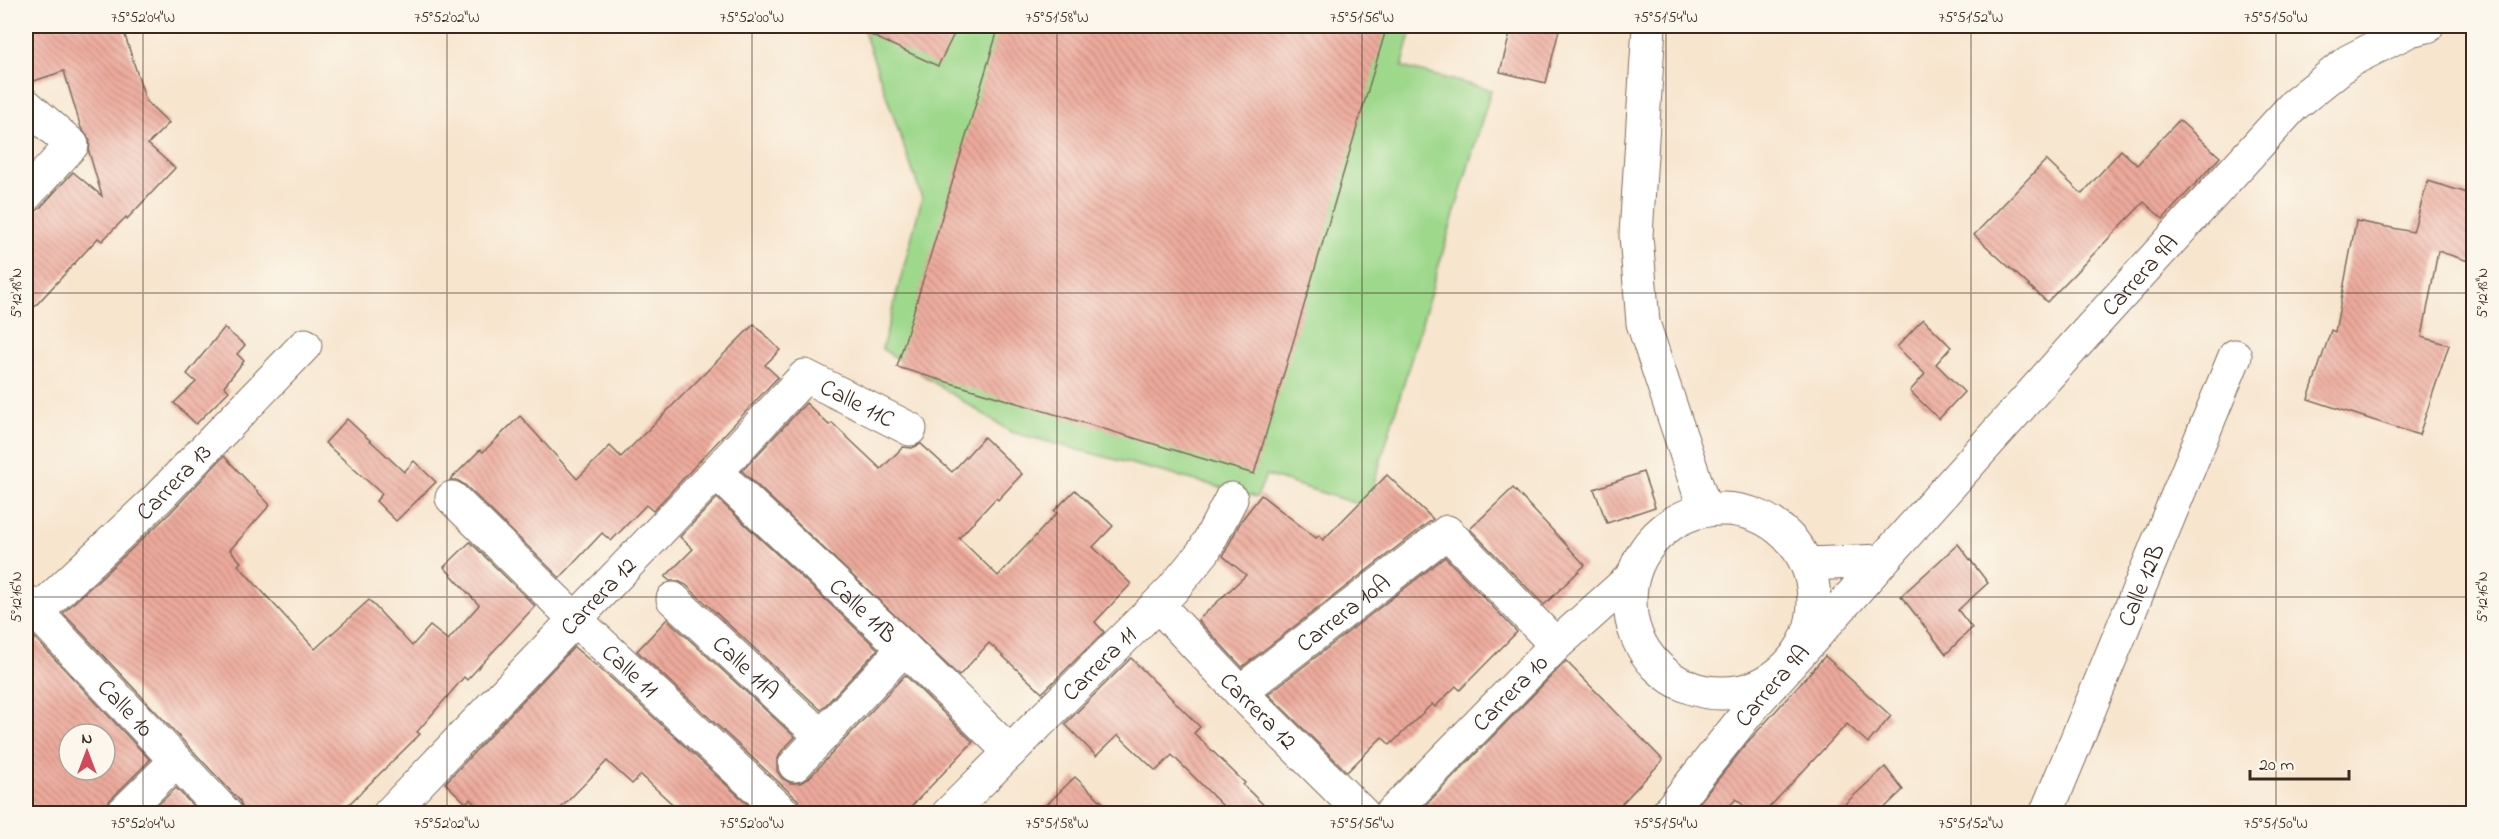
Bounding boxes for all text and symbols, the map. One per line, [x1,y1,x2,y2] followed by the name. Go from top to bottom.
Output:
[111,7,175,29] text: 75°52'04"W
[414,7,480,29] text: 75°52'02"W
[720,7,784,29] text: 75°52'00"W
[1025,7,1089,29] text: 75°51'58"W
[1330,7,1394,29] text: 75°51'56"W
[1634,7,1698,29] text: 75°51'54"W
[1939,7,2003,29] text: 75°51'52"W
[2244,7,2308,29] text: 75°51'50"W
[2094,228,2188,325] street label: Carrera 9A
[6,268,28,318] text: 5°12'18"N
[2472,268,2494,318] text: 5°12'18"N
[813,371,900,438] street label: Calle 11C
[129,437,221,530] street label: Carrera 13
[2110,539,2176,632] street label: Calle 12B
[553,550,646,645] street label: Carrera 12
[1290,567,1399,662] street label: Carrera 10A
[6,571,28,623] text: 5°12'16"N
[820,571,904,653] street label: Calle 11B
[2472,571,2494,623] text: 5°12'16"N
[1055,619,1146,711] street label: Carrera 11
[703,628,786,709] street label: Calle 11A
[592,637,665,708] street label: Calle 11
[1727,638,1820,736] street label: Carrera 9A
[1465,647,1558,741] street label: Carrera 10
[1210,665,1304,759] street label: Carrera 12
[88,672,160,746] street label: Calle 10
[57,722,117,782] north arrow
[82,727,93,751] text: N
[2250,743,2349,781] scale bar
[2259,753,2294,779] text: 20 m
[111,813,175,835] text: 75°52'04"W
[414,813,480,835] text: 75°52'02"W
[720,813,784,835] text: 75°52'00"W
[1025,813,1089,835] text: 75°51'58"W
[1330,813,1394,835] text: 75°51'56"W
[1634,813,1698,835] text: 75°51'54"W
[1939,813,2003,835] text: 75°51'52"W
[2244,813,2308,835] text: 75°51'50"W

